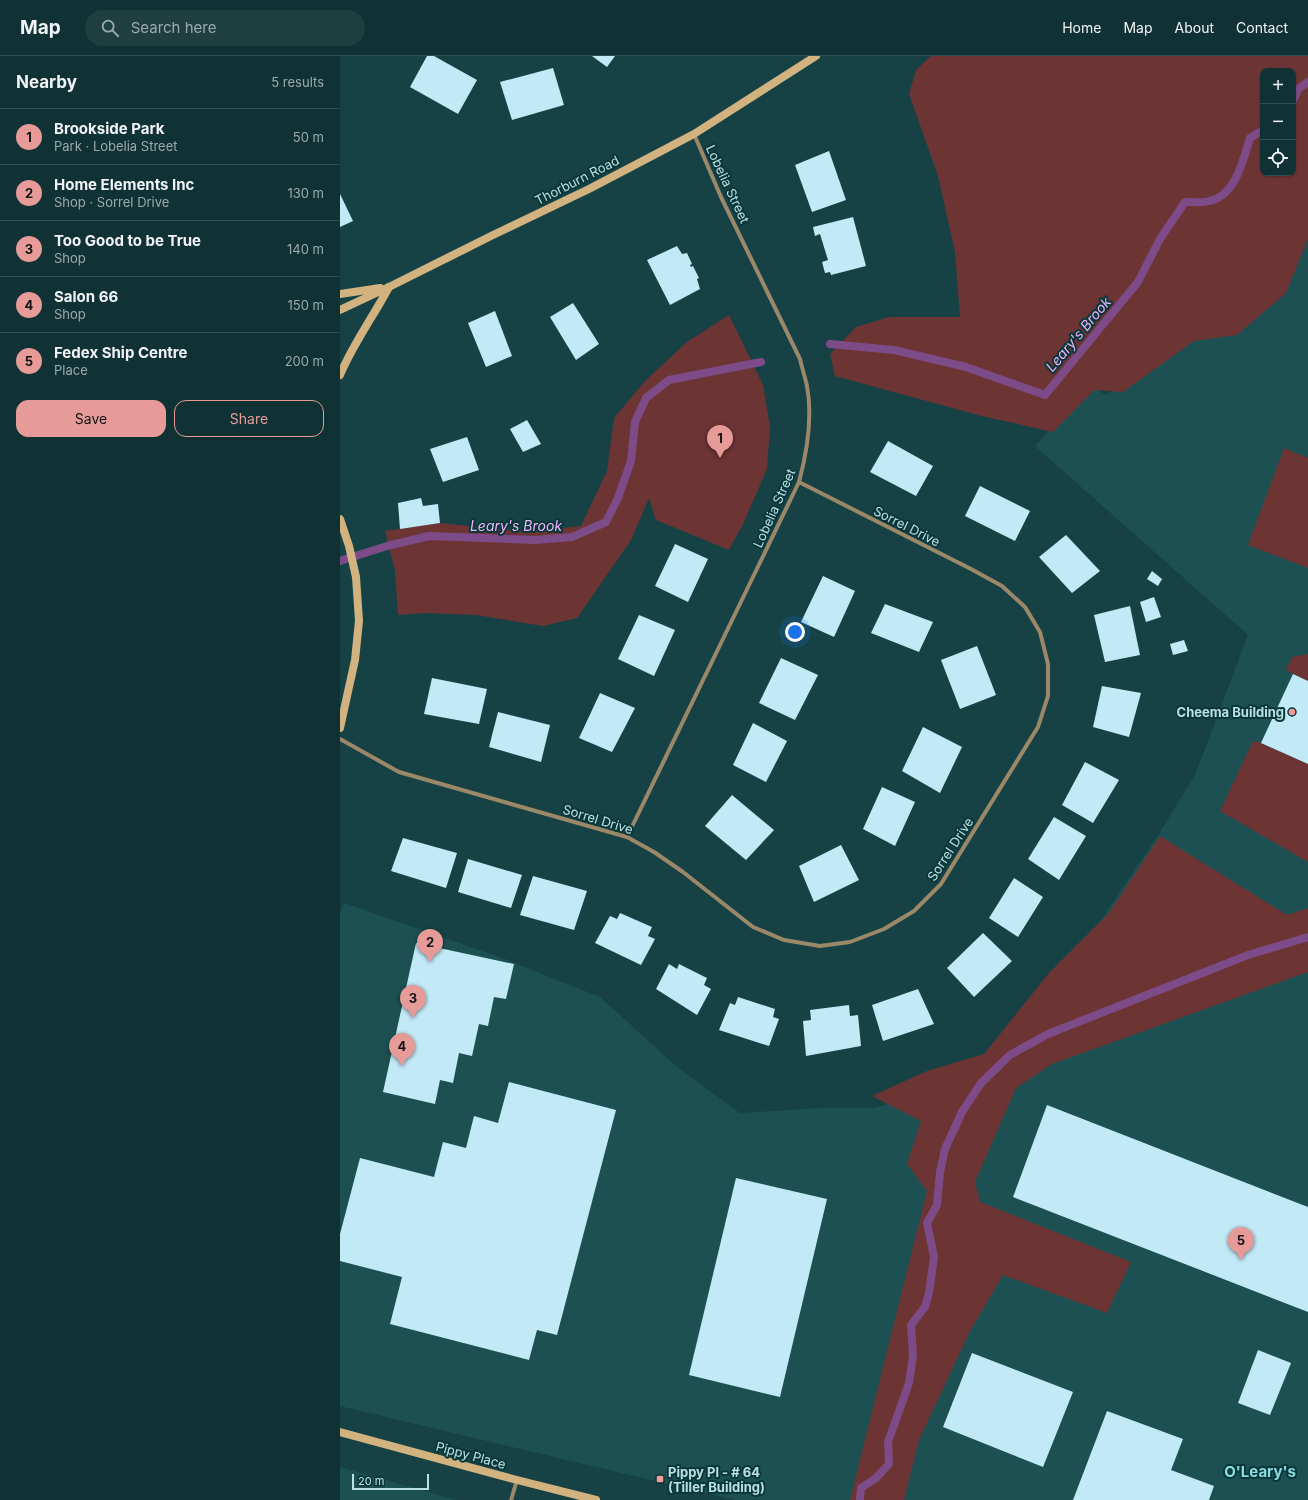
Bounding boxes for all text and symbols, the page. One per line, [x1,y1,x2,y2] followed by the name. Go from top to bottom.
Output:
[85,10,365,46] search box
[20,16,61,39] text: Map
[99,17,121,39] icon: search
[131,18,216,37] text: Search here
[1062,19,1101,36] text: Home
[1123,19,1153,36] text: Map
[1175,19,1214,36] text: About
[1236,19,1288,36] text: Contact
[1260,68,1296,176] map controls
[1260,68,1296,104] button: +
[16,72,77,92] text: Nearby
[271,74,324,90] text: 5 results
[1260,104,1296,140] button: −
[54,119,164,138] text: Brookside Park
[26,129,32,145] text: 1
[293,129,324,145] text: 50 m
[54,138,178,154] text: Park · Lobelia Street
[1260,140,1296,176] button: locate
[703,142,753,226] street label: Lobelia Street
[532,152,622,208] street label: Thorburn Road
[54,175,194,194] text: Home Elements Inc
[25,185,33,201] text: 2
[287,185,324,201] text: 130 m
[54,194,169,210] text: Shop · Sorrel Drive
[54,231,201,250] text: Too Good to be True
[25,241,33,257] text: 3
[287,241,324,257] text: 140 m
[54,250,86,266] text: Shop
[54,287,118,306] text: Salon 66
[1042,293,1114,375] water label: Leary's Brook
[25,297,33,313] text: 4
[288,297,324,313] text: 150 m
[54,306,86,322] text: Shop
[54,343,187,362] text: Fedex Ship Centre
[25,353,33,369] text: 5
[285,353,324,369] text: 200 m
[54,362,88,378] text: Place
[16,400,166,437] button: Save
[174,400,324,437] button: Share
[707,425,733,458] pin: 1
[749,466,799,550] street label: Lobelia Street
[871,502,943,550] street label: Sorrel Drive
[470,517,562,534] water label: Leary's Brook
[785,622,805,642] your location
[1177,704,1284,720] place label: Cheema Building
[1287,707,1297,717] marker: Cheema Building
[561,801,635,837] street label: Sorrel Drive
[924,814,976,884] street label: Sorrel Drive
[417,929,443,962] pin: 2
[400,985,426,1018] pin: 3
[389,1033,415,1066] pin: 4
[1228,1227,1254,1260] pin: 5
[434,1438,508,1472] street label: Pippy Place
[1224,1462,1296,1481] district label: O'Leary's
[668,1464,765,1495] place label: Pippy Pl - # 64 (Tiller Building)
[352,1472,429,1491] scale bar
[358,1474,384,1488] text: 20 m
[655,1474,665,1484] marker: Pippy Pl - # 64 (Tiller Building)

